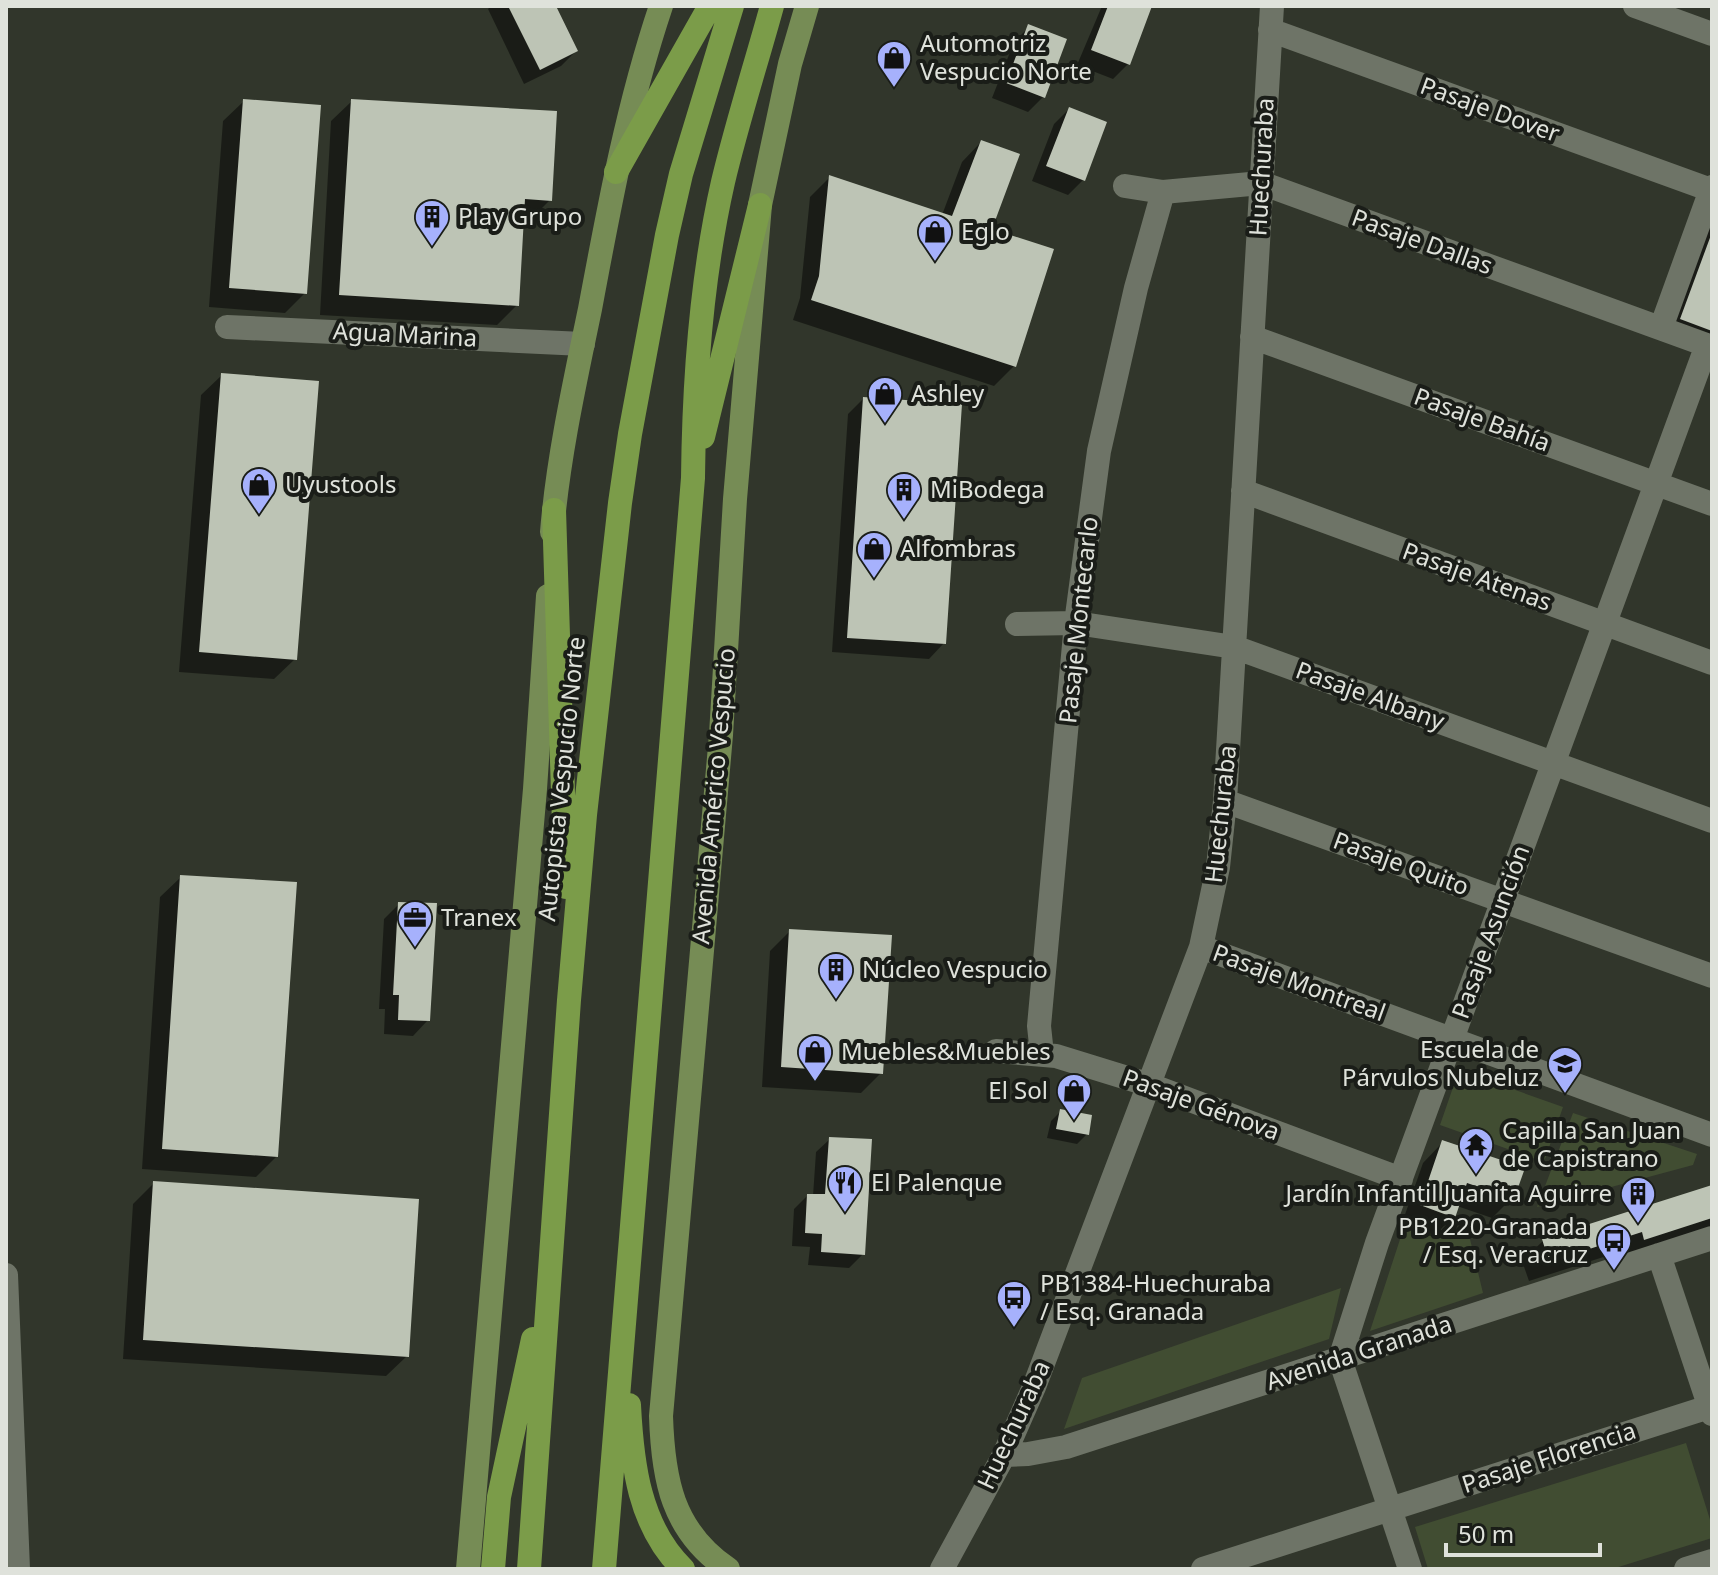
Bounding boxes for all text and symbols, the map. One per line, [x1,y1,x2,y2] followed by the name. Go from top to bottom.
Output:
[920,26,1092,87] place label: Automotriz Vespucio Norte
[875,39,913,89] shop icon: Automotriz Vespucio Norte
[1416,68,1565,149] street label: Pasaje Dover
[1240,97,1281,237] street label: Huechuraba
[413,198,451,248] building icon: Play Grupo
[458,199,582,232] place label: Play Grupo
[1348,200,1497,281] street label: Pasaje Dallas
[916,213,954,263] shop icon: Eglo
[961,214,1010,247] place label: Eglo
[332,313,478,354] street label: Agua Marina
[866,375,904,425] shop icon: Ashley
[911,376,985,409] place label: Ashley
[1410,379,1555,458] street label: Pasaje Bahía
[240,466,278,516] shop icon: Uyustools
[285,467,397,500] place label: Uyustools
[885,471,923,521] building icon: MiBodega
[930,472,1045,505] place label: MiBodega
[1050,515,1105,725] street label: Pasaje Montecarlo
[855,530,893,580] shop icon: Alfombras
[900,531,1016,564] place label: Alfombras
[1398,533,1557,618] street label: Pasaje Atenas
[529,635,592,923] street label: Autopista Vespucio Norte
[683,646,742,945] street label: Avenida Américo Vespucio
[1292,652,1450,737] street label: Pasaje Albany
[1196,743,1243,884] street label: Huechuraba
[1329,823,1474,902] street label: Pasaje Quito
[1443,840,1536,1023] street label: Pasaje Asunción
[396,899,434,949] office icon: Tranex
[441,900,517,933] place label: Tranex
[1209,935,1390,1028] street label: Pasaje Montreal
[817,951,855,1001] building icon: Núcleo Vespucio
[862,952,1048,985] place label: Núcleo Vespucio
[1342,1032,1539,1093] place label: Escuela de Párvulos Nubeluz
[796,1033,834,1083] shop icon: Muebles&Muebles
[841,1034,1051,1067] place label: Muebles&Muebles
[1546,1045,1584,1095] school or university icon: Escuela de Párvulos Nubeluz
[1119,1060,1284,1147] street label: Pasaje Génova
[1055,1072,1093,1122] shop icon: El Sol
[988,1073,1048,1106] place label: El Sol
[1502,1113,1681,1174] place label: Capilla San Juan de Capistrano
[1457,1126,1495,1176] temple icon: Capilla San Juan de Capistrano
[826,1164,864,1214] restaurant icon: El Palenque
[871,1165,1002,1198] place label: El Palenque
[1619,1175,1657,1225] building icon: Jardín Infantil Juanita Aguirre
[1283,1176,1612,1209] place label: Jardín Infantil Juanita Aguirre
[1398,1209,1588,1270] place label: PB1220-Granada / Esq. Veracruz
[1595,1222,1633,1272] bus stop icon: PB1220-Granada / Esq. Veracruz
[1040,1266,1271,1327] place label: PB1384-Huechuraba / Esq. Granada
[995,1279,1033,1329] bus stop icon: PB1384-Huechuraba / Esq. Granada
[1261,1306,1456,1397] street label: Avenida Granada
[968,1355,1057,1494] street label: Huechuraba
[1457,1413,1640,1500] street label: Pasaje Florencia
[1446,1507,1600,1557] scale bar
[1458,1517,1514,1550] text: 50 m

